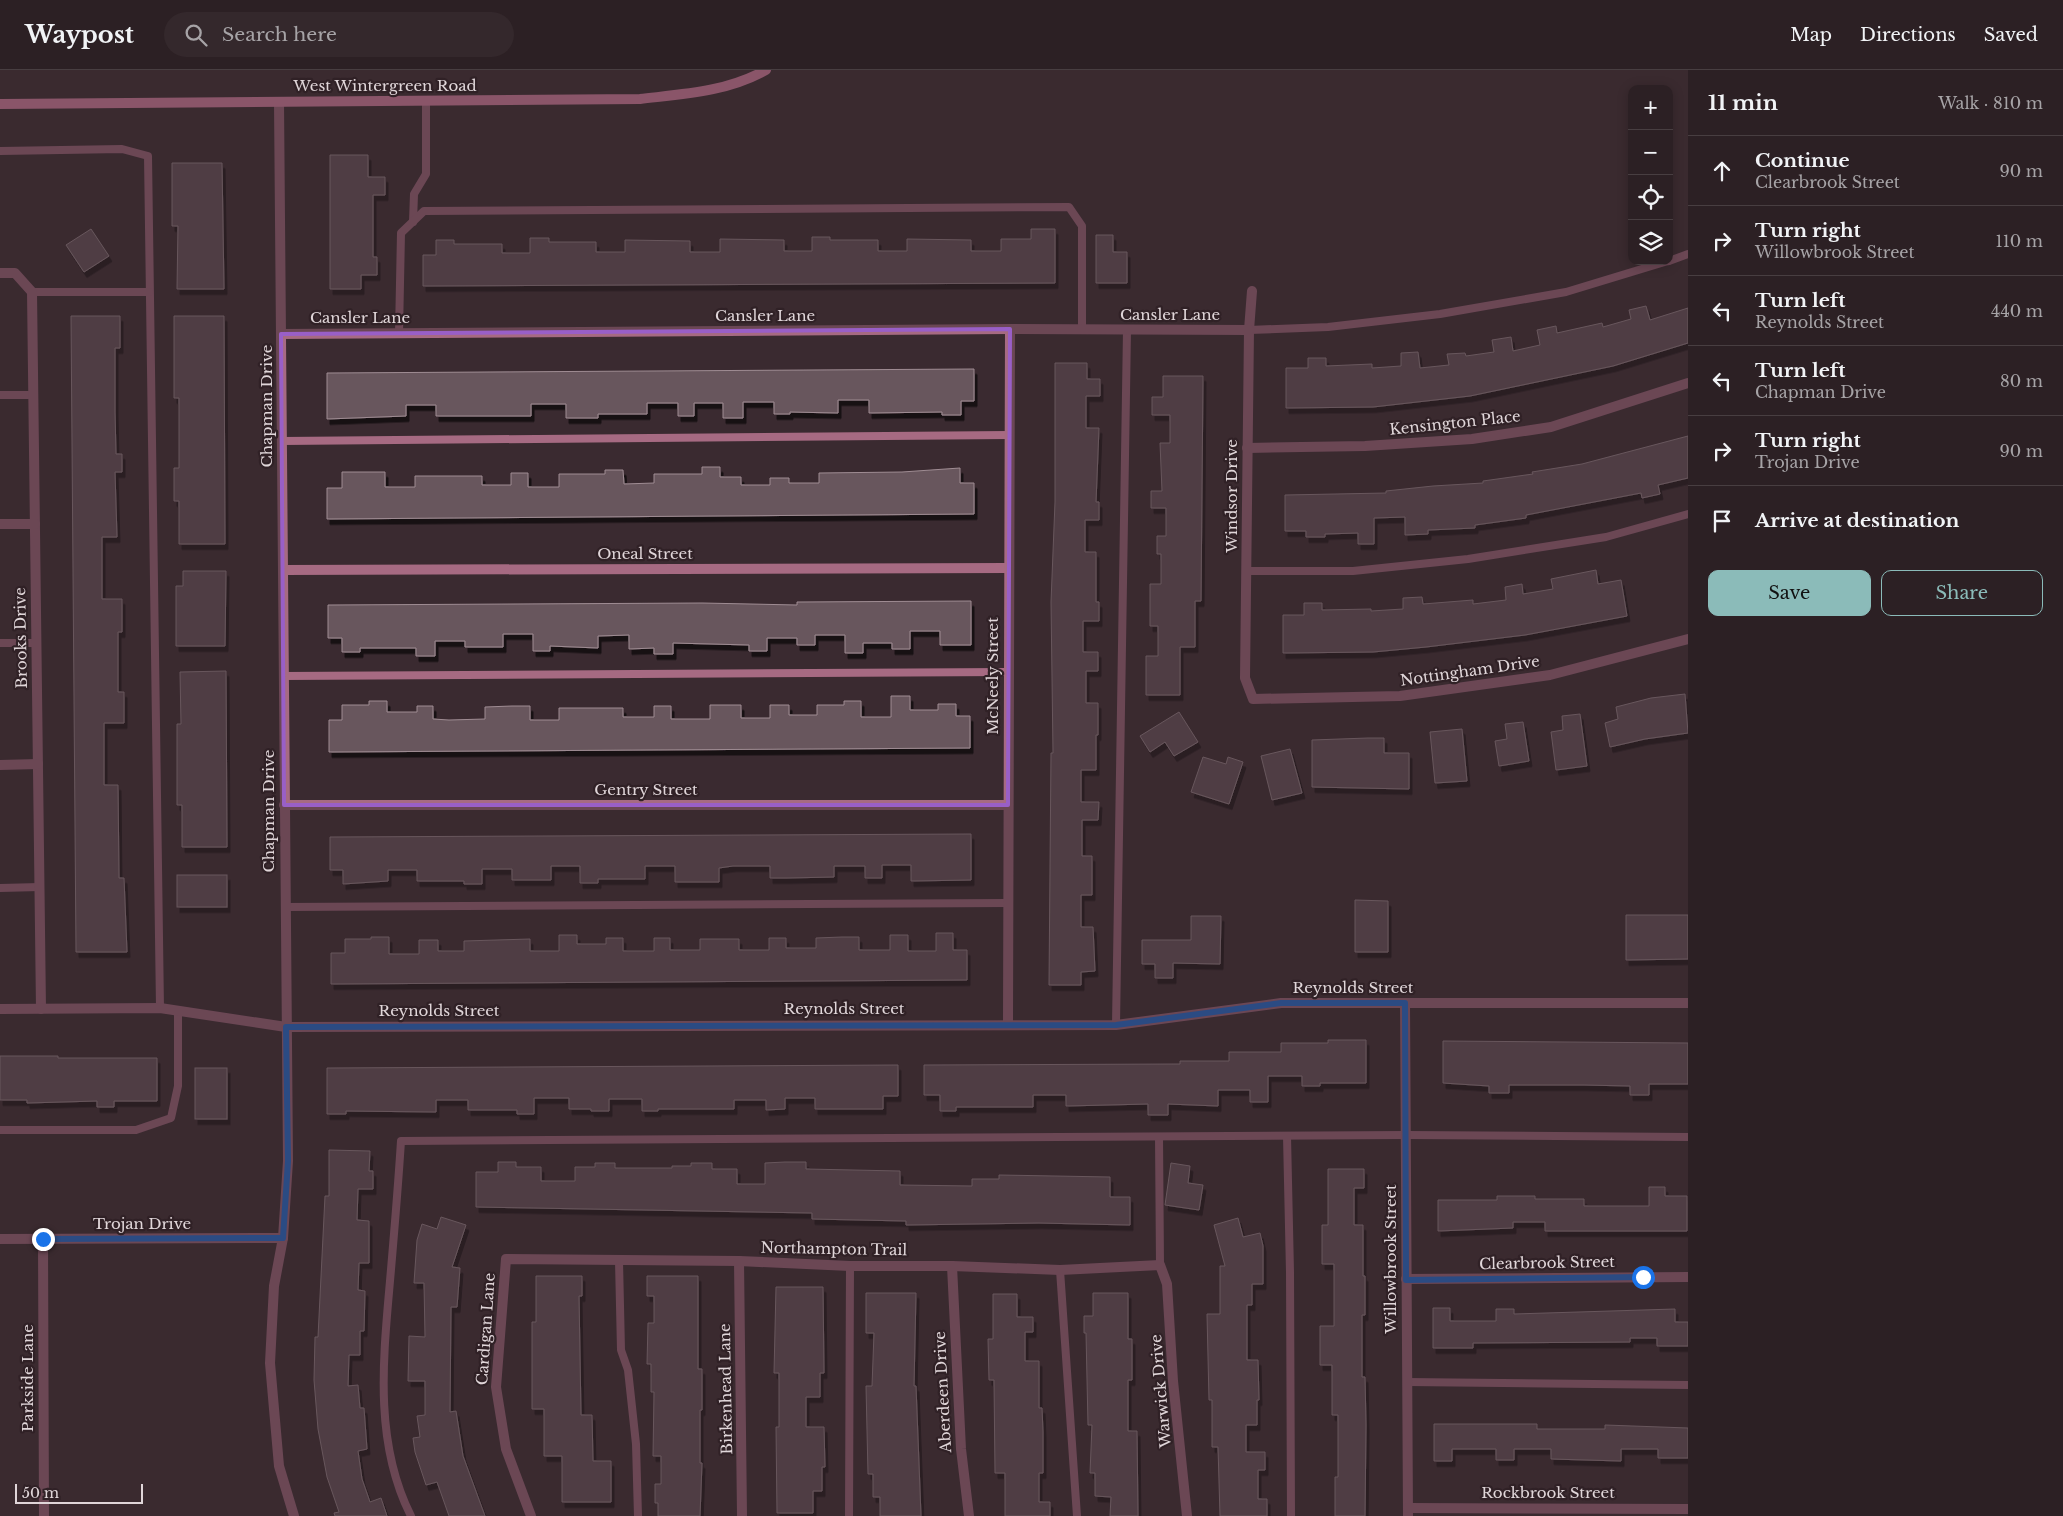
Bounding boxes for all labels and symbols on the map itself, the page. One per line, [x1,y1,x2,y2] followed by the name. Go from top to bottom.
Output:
[292,76,477,95] street label: West Wintergreen Road
[1120,305,1220,324] street label: Cansler Lane
[715,306,815,325] street label: Cansler Lane
[310,308,410,327] street label: Cansler Lane
[257,345,276,467] street label: Chapman Drive
[1388,406,1521,439] street label: Kensington Place
[1222,439,1241,554] street label: Windsor Drive
[597,544,693,563] street label: Oneal Street
[10,587,31,689] street label: Brooks Drive
[983,617,1002,735] street label: McNeely Street
[1399,651,1541,690] street label: Nottingham Drive
[259,750,278,872] street label: Chapman Drive
[594,780,698,799] street label: Gentry Street
[1292,978,1414,997] street label: Reynolds Street
[783,999,905,1018] street label: Reynolds Street
[378,1001,500,1020] street label: Reynolds Street
[1381,1184,1400,1335] street label: Willowbrook Street
[93,1214,191,1233] street label: Trojan Drive
[32,1228,55,1251] route end
[761,1238,908,1259] street label: Northampton Trail
[1479,1252,1615,1273] street label: Clearbrook Street
[1632,1266,1655,1289] route start
[472,1272,499,1386] street label: Cardigan Lane
[715,1323,736,1455] street label: Birkenhead Lane
[18,1324,37,1432] street label: Parkside Lane
[930,1331,955,1454] street label: Aberdeen Drive
[1146,1333,1175,1450] street label: Warwick Drive
[15,1481,142,1504] scale bar
[1481,1483,1615,1502] street label: Rockbrook Street

